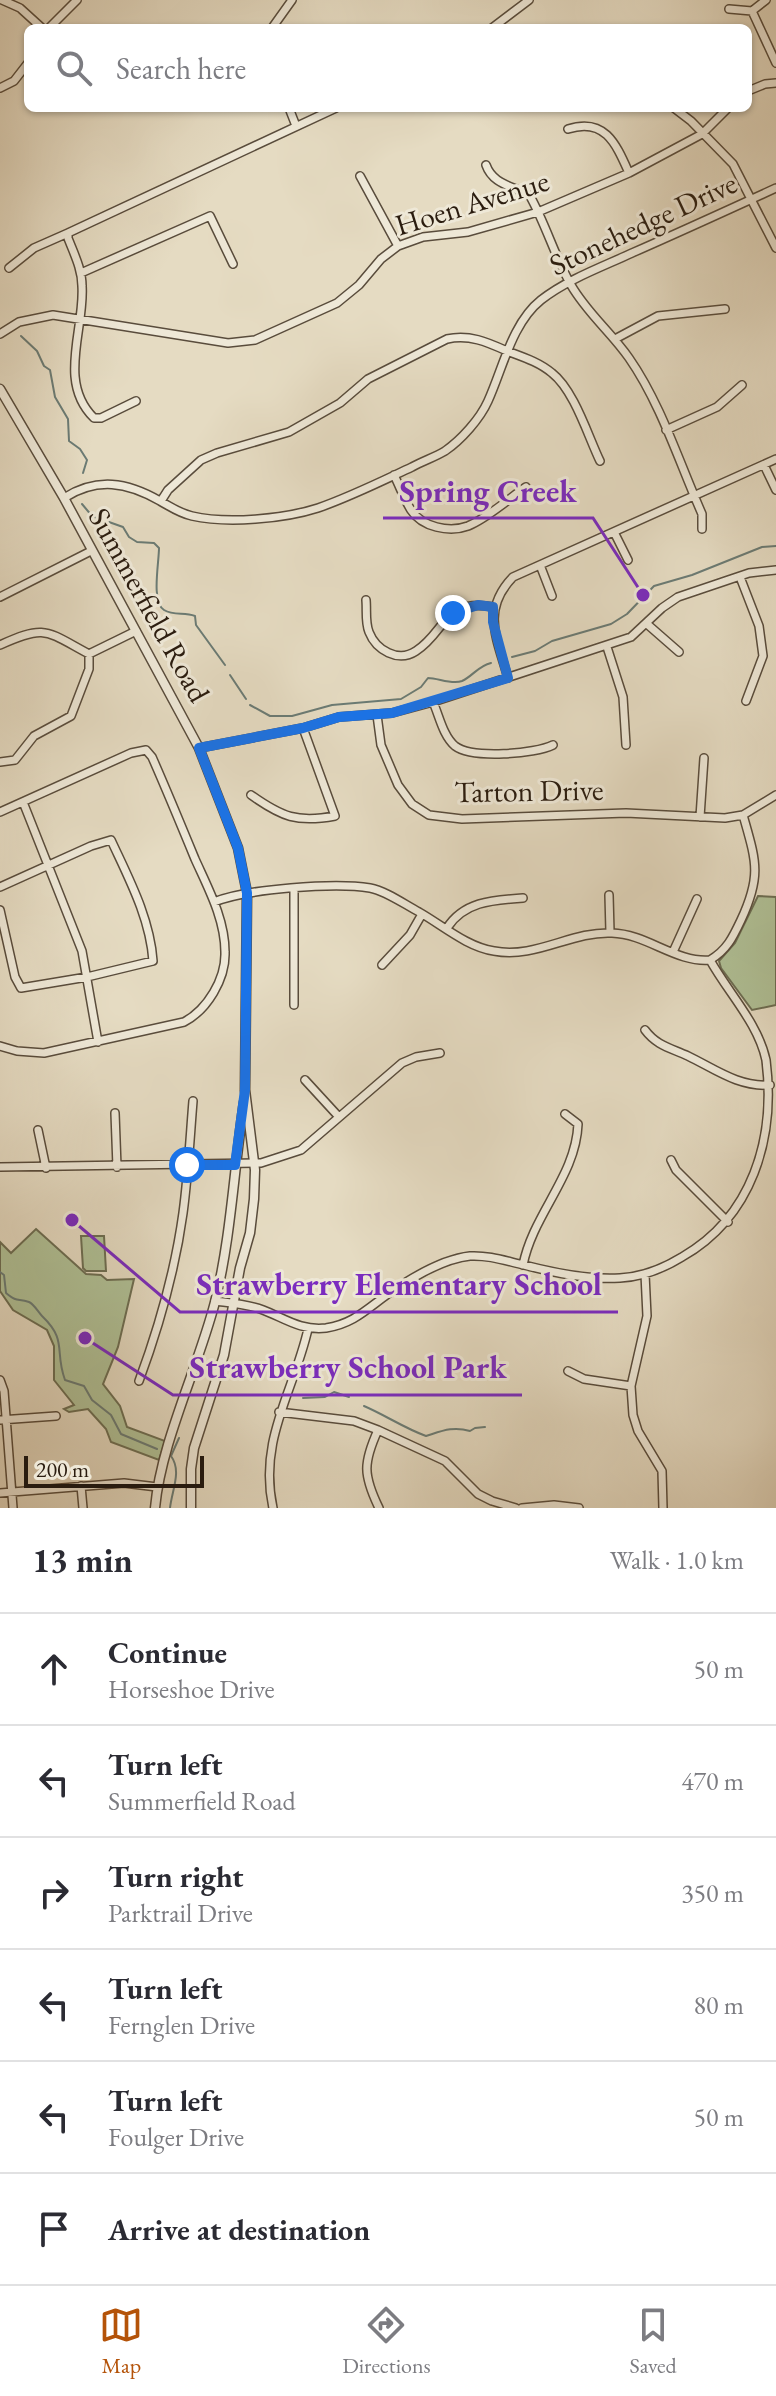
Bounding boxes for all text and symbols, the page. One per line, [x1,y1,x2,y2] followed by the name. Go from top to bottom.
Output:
[24,24,752,112] search box
[52,46,96,90] icon: search
[116,49,246,88] text: Search here
[390,161,553,244] street label: Hoen Avenue
[543,163,743,284] street label: Stonehedge Drive
[383,462,593,518] callout: Spring Creek
[399,470,577,512] text: Spring Creek
[80,501,219,710] street label: Summerfield Road
[435,595,471,631] route end
[454,770,604,811] street label: Tarton Drive
[169,1147,205,1183] route start
[180,1256,618,1312] callout: Strawberry Elementary School
[196,1263,602,1305] text: Strawberry Elementary School
[173,1339,522,1395] callout: Strawberry School Park
[189,1346,507,1388] text: Strawberry School Park
[24,1452,204,1488] scale bar
[36,1455,89,1484] text: 200 m
[32,1538,133,1582] text: 13 min
[610,1543,744,1577] text: Walk · 1.0 km
[108,1633,227,1672] text: Continue
[32,1647,76,1691] icon: ahead
[694,1652,744,1686] text: 50 m
[108,1672,275,1706] text: Horseshoe Drive
[108,1745,222,1784] text: Turn left
[32,1759,76,1803] icon: left
[681,1764,744,1798] text: 470 m
[108,1784,296,1818] text: Summerfield Road
[108,1857,244,1896] text: Turn right
[32,1871,76,1915] icon: right
[681,1876,744,1910] text: 350 m
[108,1896,253,1930] text: Parktrail Drive
[108,1969,222,2008] text: Turn left
[32,1983,76,2027] icon: left
[694,1988,744,2022] text: 80 m
[108,2008,255,2042] text: Fernglen Drive
[108,2081,222,2120] text: Turn left
[32,2095,76,2139] icon: left
[694,2100,744,2134] text: 50 m
[108,2120,244,2154] text: Foulger Drive
[32,2207,76,2251] icon: arrive
[108,2210,370,2249] text: Arrive at destination
[99,2303,143,2380] tab: Map
[342,2303,431,2380] tab: Directions
[629,2303,677,2380] tab: Saved

